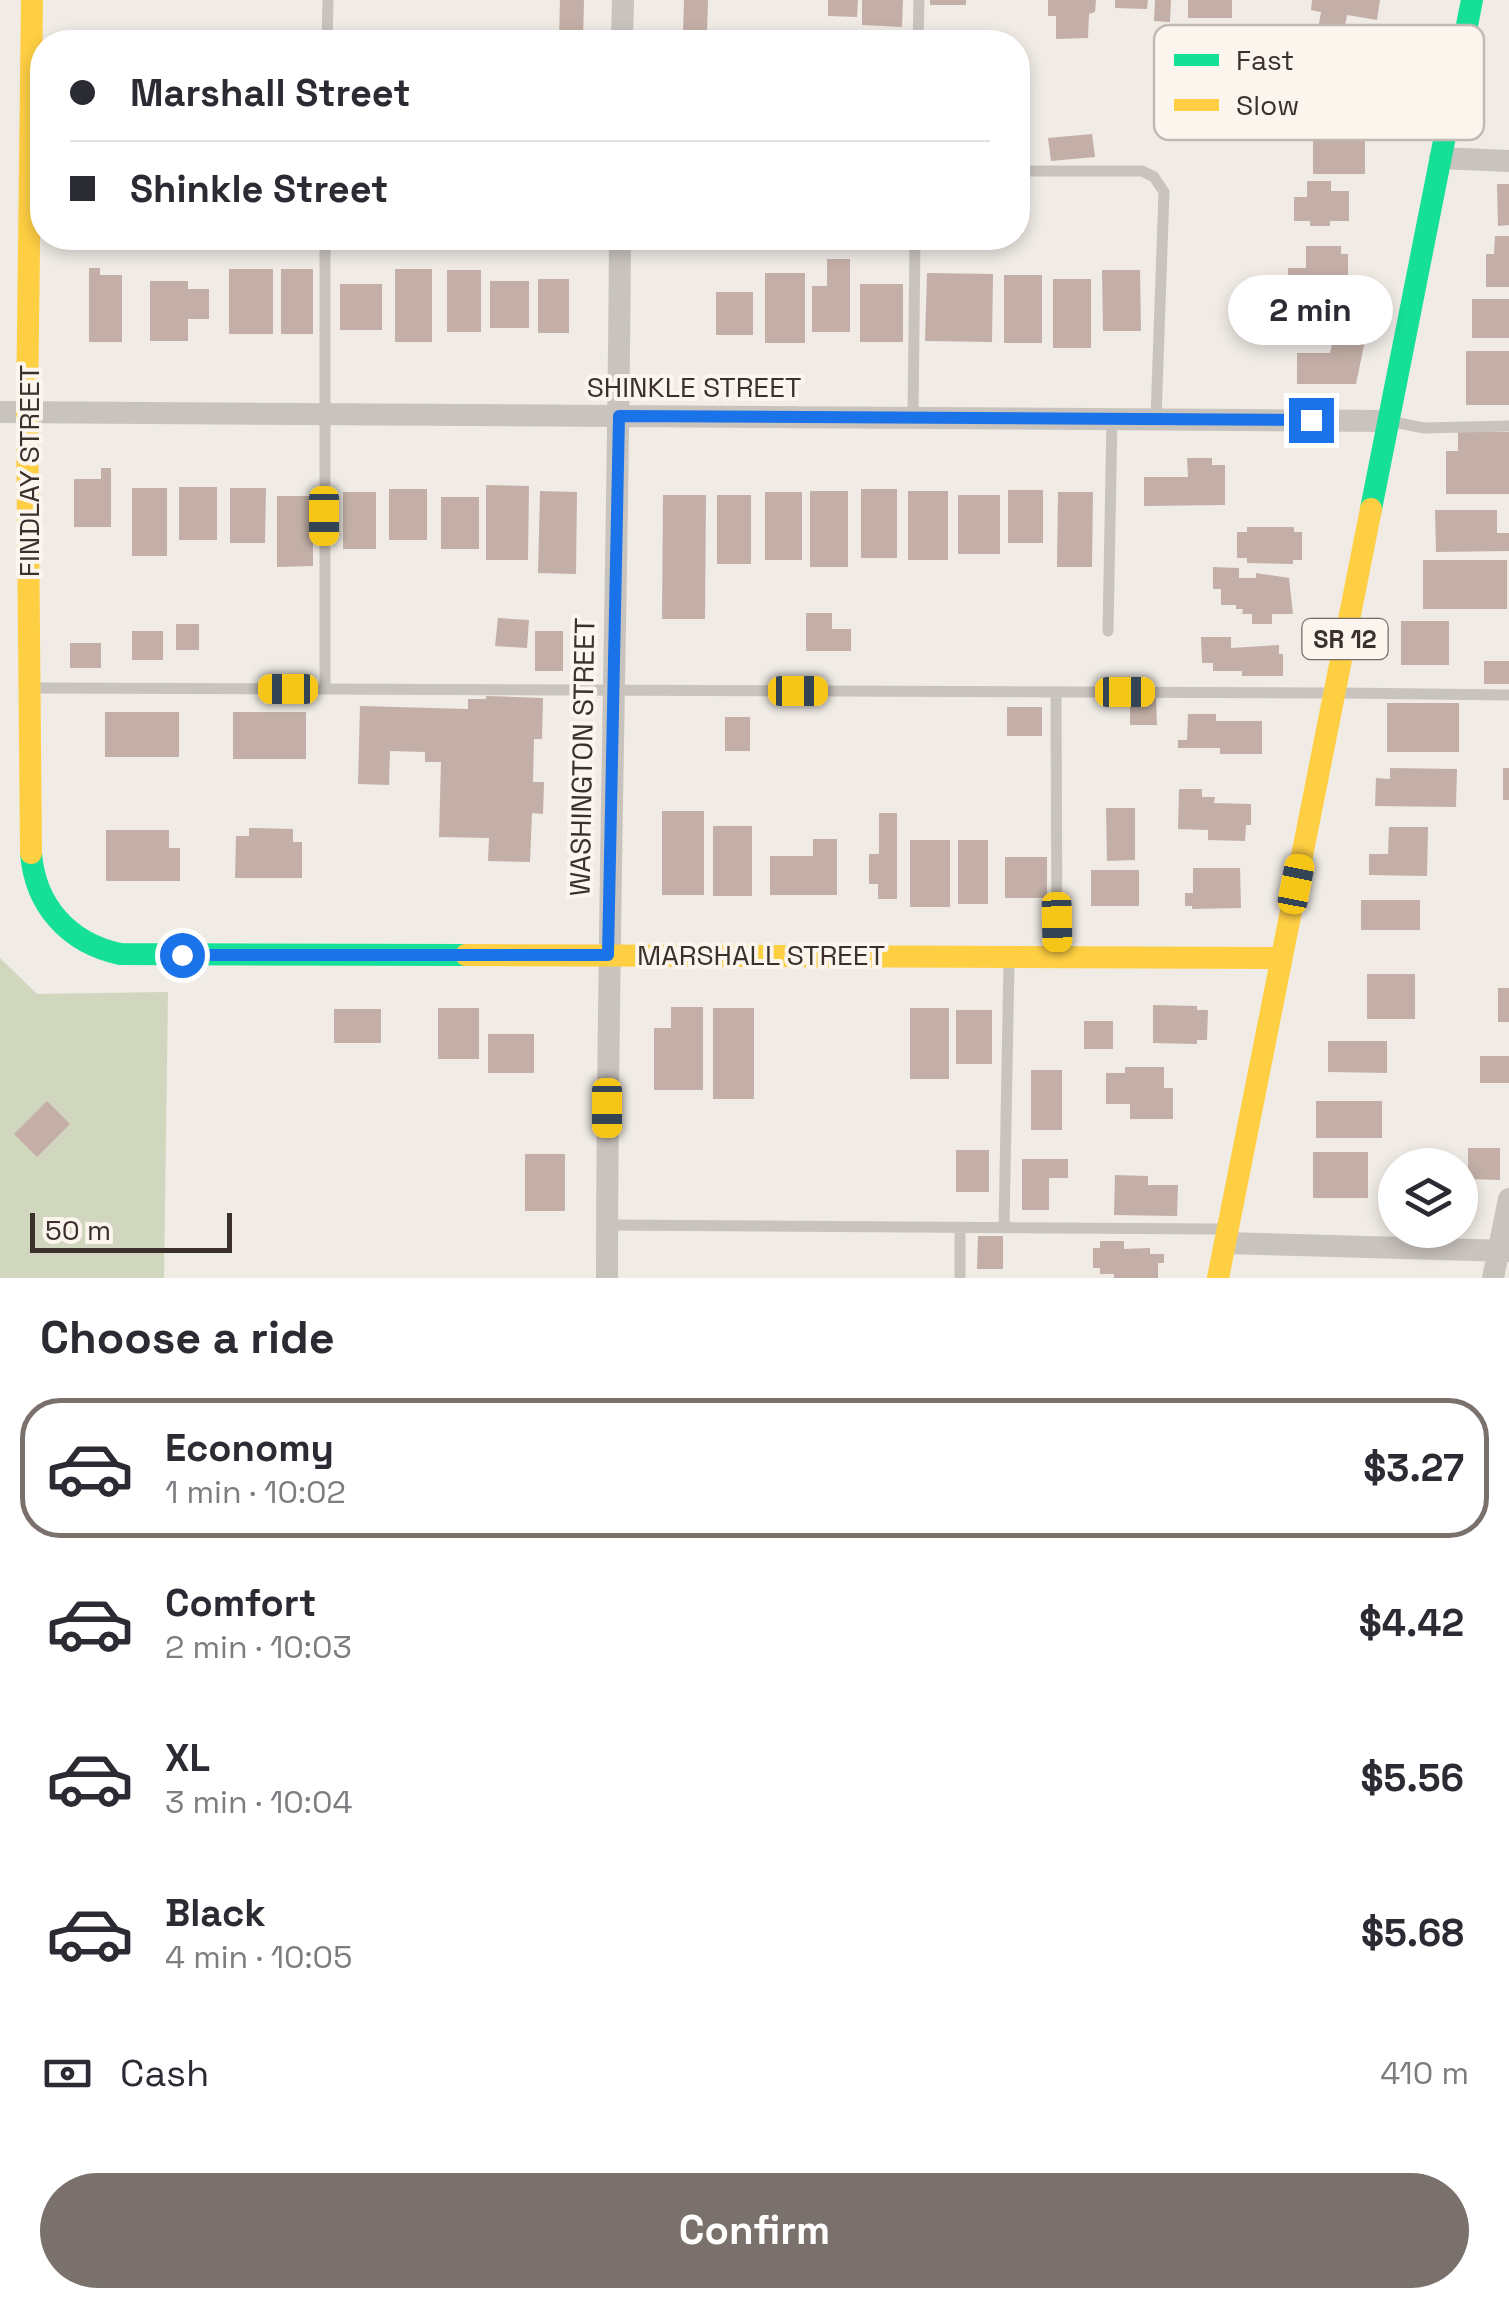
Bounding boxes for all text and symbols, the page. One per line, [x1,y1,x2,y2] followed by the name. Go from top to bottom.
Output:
[1154,25,1484,140] legend
[1236,42,1294,78] text: Fast
[130,69,411,117] text: Marshall Street
[1236,87,1299,123] text: Slow
[130,165,388,213] text: Shinkle Street
[1228,275,1394,345] callout: 2 min
[1269,290,1352,330] text: 2 min
[11,365,47,577] street label: FINDLAY STREET
[587,369,801,405] street label: SHINKLE STREET
[1289,398,1334,443] route end
[309,486,339,546] car
[562,617,602,897] street label: WASHINGTON STREET
[1302,619,1388,659] road number: SR 12
[258,674,318,704] car
[768,676,828,706] car
[1095,677,1155,707] car
[1276,852,1316,916] car
[1041,892,1073,952] car
[160,933,205,978] route start
[637,937,885,973] street label: MARSHALL STREET
[592,1078,622,1138] car
[1378,1148,1478,1248] map controls
[1378,1148,1478,1248] button: layers
[30,1208,232,1252] scale bar
[45,1212,111,1248] text: 50 m
[40,1309,335,1366] text: Choose a ride
[45,1423,135,1513] icon: car
[165,1424,334,1472] text: Economy
[1363,1444,1464,1492] text: $3.27
[165,1472,346,1512] text: 1 min · 10:02
[45,1578,135,1668] icon: car
[165,1579,316,1627] text: Comfort
[1359,1599,1464,1647] text: $4.42
[165,1627,352,1667] text: 2 min · 10:03
[45,1733,135,1823] icon: car
[165,1734,210,1782] text: XL
[1361,1754,1464,1802] text: $5.56
[165,1782,352,1822] text: 3 min · 10:04
[45,1888,135,1978] icon: car
[165,1889,266,1937] text: Black
[1361,1909,1464,1957] text: $5.68
[165,1937,352,1977] text: 4 min · 10:05
[40,2046,95,2101] icon: cash
[120,2049,209,2097] text: Cash
[1380,2053,1469,2093] text: 410 m
[40,2173,1469,2288] button: Confirm

